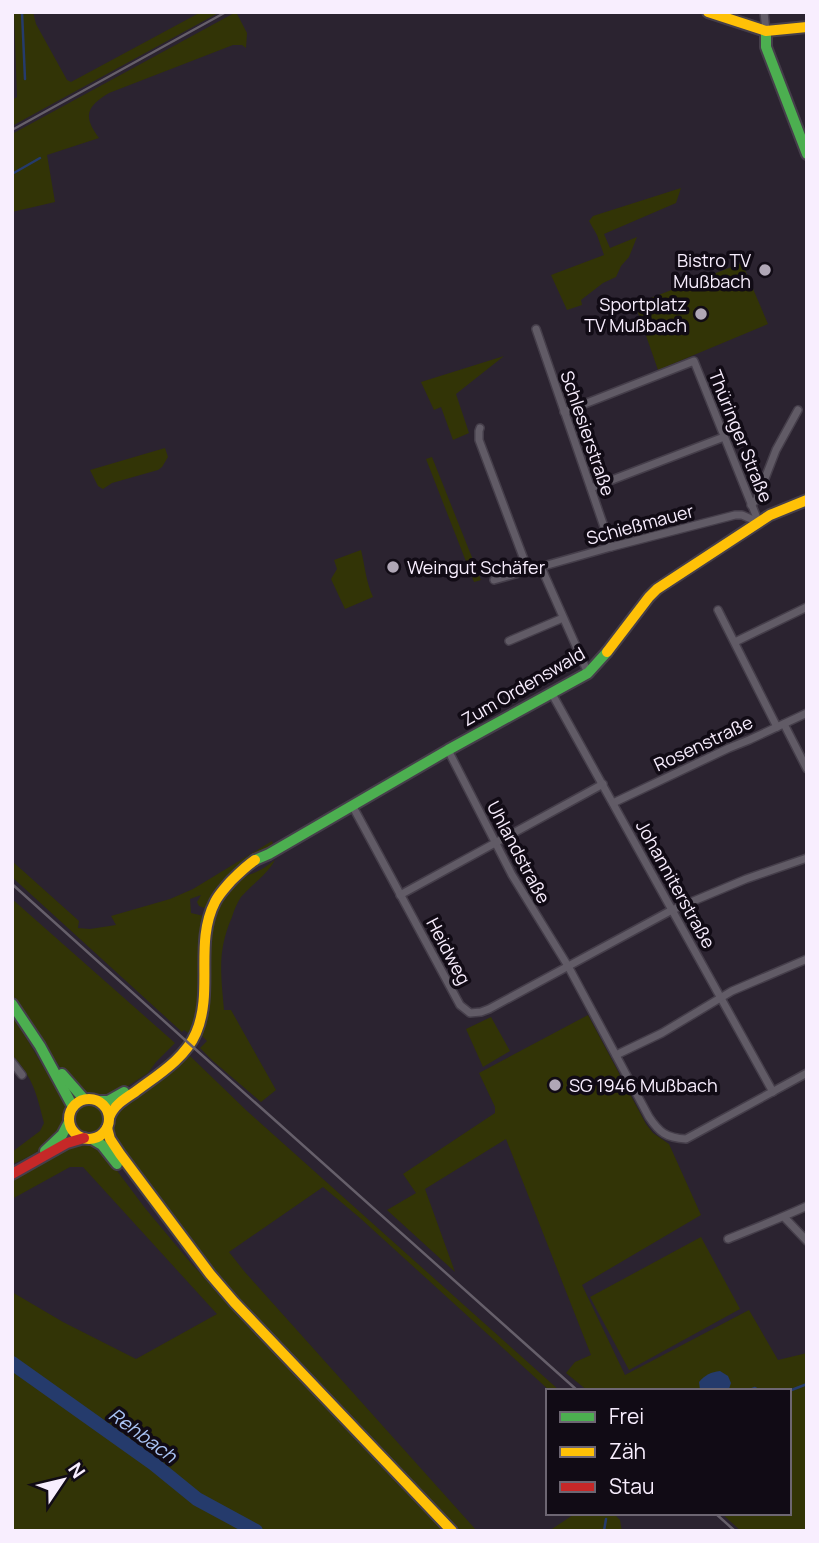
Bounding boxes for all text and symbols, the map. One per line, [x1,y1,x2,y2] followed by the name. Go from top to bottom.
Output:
[673,248,751,293] place label: Bistro TV Mußbach
[757,262,773,278] marker: Bistro TV Mußbach
[584,292,687,337] place label: Sportplatz TV Mußbach
[693,306,709,322] marker: Sportplatz TV Mußbach
[704,366,778,506] street label: Thüringer Straße
[555,367,621,499] street label: Schlesierstraße
[584,498,697,550] street label: Schießmauer
[407,555,546,579] place label: Weingut Schäfer
[385,559,401,575] marker: Weingut Schäfer
[457,641,589,731] street label: Zum Ordenswald
[650,710,756,776] street label: Rosenstraße
[482,797,556,907] street label: Uhlandstraße
[631,816,721,952] street label: Johanniterstraße
[421,913,477,989] street label: Heidweg
[569,1073,718,1097] place label: SG 1946 Mußbach
[547,1077,563,1093] marker: SG 1946 Mußbach
[546,1389,791,1515] legend
[104,1402,183,1469] water label: Rehbach
[609,1402,644,1430] text: Frei
[609,1437,646,1465] text: Zäh
[28,1445,98,1515] north arrow
[62,1457,91,1483] text: N
[609,1472,655,1500] text: Stau

